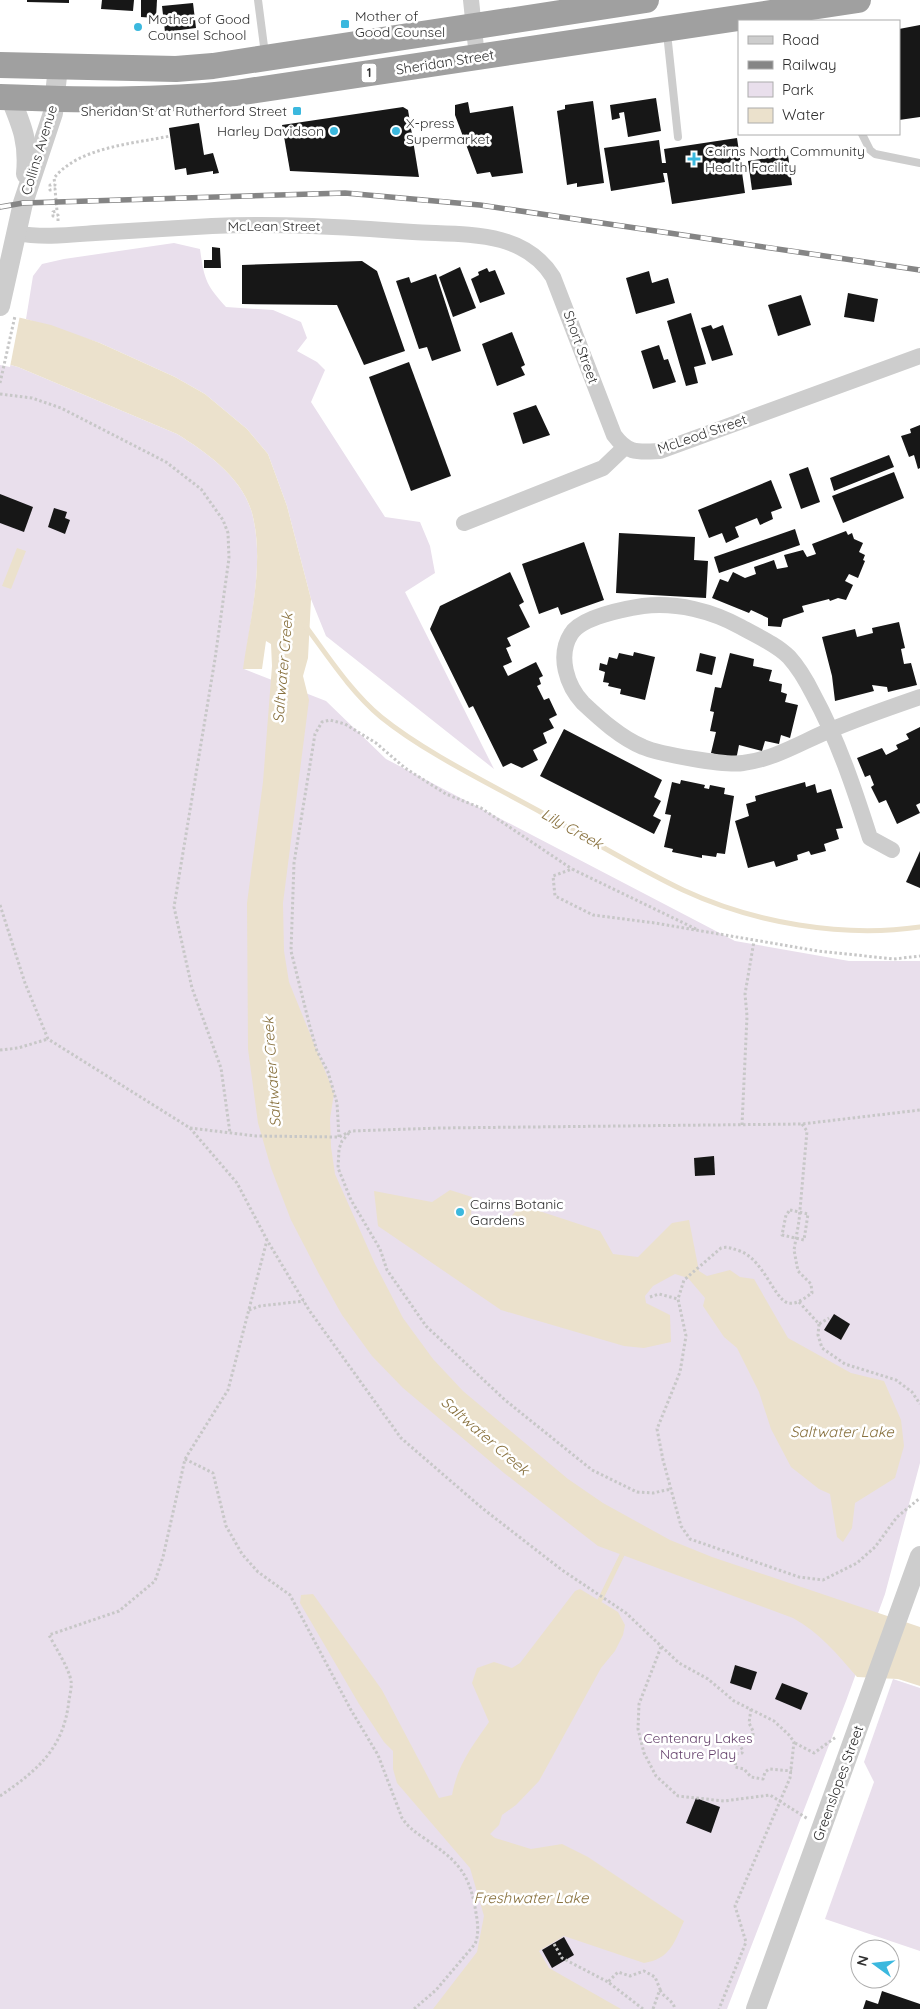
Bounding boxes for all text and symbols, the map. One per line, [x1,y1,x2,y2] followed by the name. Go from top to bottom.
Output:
[355,7,445,41] place label: Mother of Good Counsel
[148,10,250,44] place label: Mother of Good Counsel School
[339,18,351,30] marker: Mother of Good Counsel
[738,20,900,135] legend
[132,21,144,33] marker: Mother of Good Counsel School
[782,30,819,49] text: Road
[395,45,496,79] street label: Sheridan Street
[782,55,837,74] text: Railway
[362,64,376,82] road number: 1
[782,80,814,99] text: Park
[81,102,287,120] place label: Sheridan St at Rutherford Street
[17,103,61,197] street label: Collins Avenue
[291,105,303,117] marker: Sheridan St at Rutherford Street
[782,105,825,124] text: Water
[406,114,490,148] place label: X-press Supermarket
[217,122,324,140] place label: Harley Davidson
[328,125,340,137] marker: Harley Davidson
[390,125,402,137] marker: X-press Supermarket
[705,142,865,176] place label: Cairns North Community Health Facility
[687,152,701,166] marker: Cairns North Community Health Facility
[228,217,321,235] street label: McLean Street
[559,308,603,386] street label: Short Street
[655,410,749,458] street label: McLeod Street
[268,610,297,724] water label: Saltwater Creek
[538,804,608,854] water label: Lily Creek
[258,1014,285,1128] water label: Saltwater Creek
[470,1195,564,1229] place label: Cairns Botanic Gardens
[454,1206,466,1218] marker: Cairns Botanic Gardens
[437,1392,535,1480] water label: Saltwater Creek
[790,1422,894,1441] water label: Saltwater Lake
[809,1722,867,1843] street label: Greenslopes Street
[643,1729,753,1763] park label: Centenary Lakes Nature Play
[474,1888,589,1907] water label: Freshwater Lake
[850,1939,900,1989] north arrow
[852,1953,872,1968] text: N

